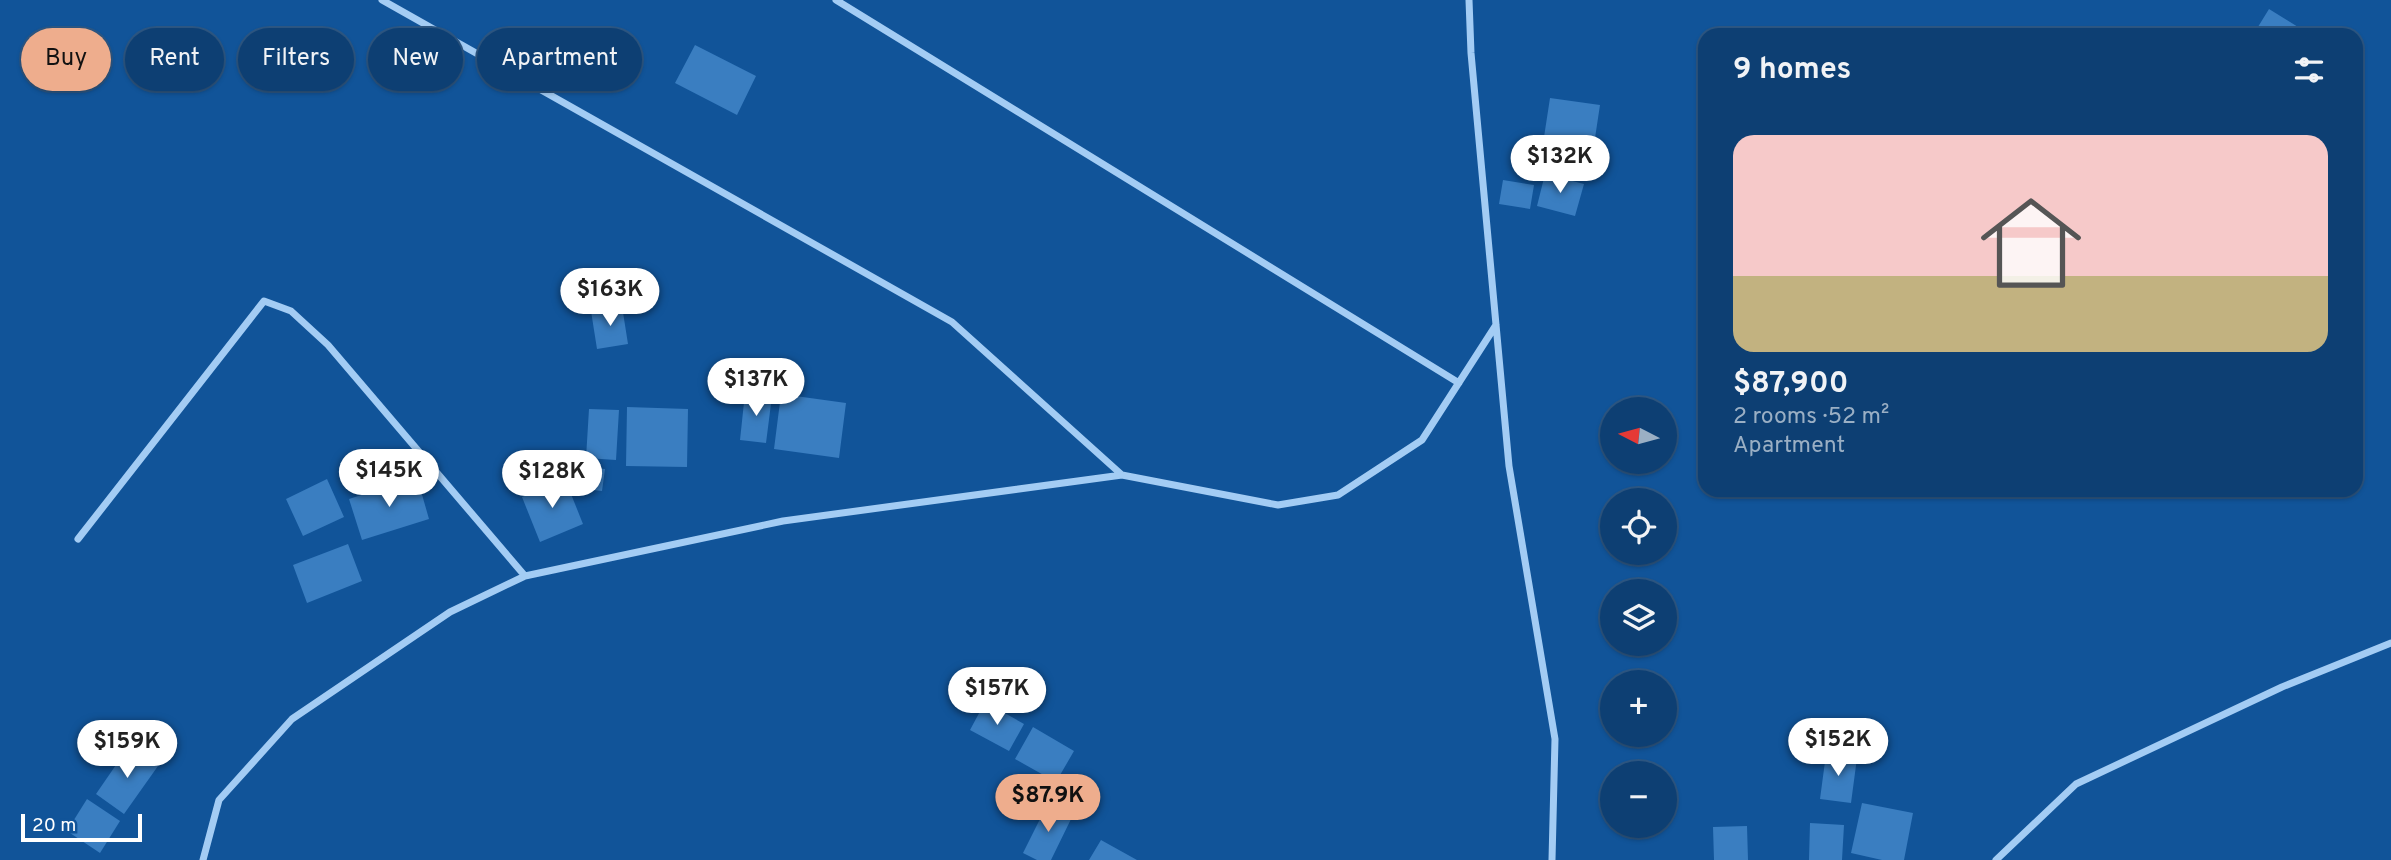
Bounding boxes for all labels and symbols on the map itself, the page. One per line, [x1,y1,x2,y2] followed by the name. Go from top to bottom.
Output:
[1511,136,1609,195] pin: $132K
[561,268,659,328] pin: $163K
[707,358,805,418] pin: $137K
[1600,397,1676,474] north arrow
[340,449,438,509] pin: $145K
[503,450,601,510] pin: $128K
[948,668,1046,727] pin: $157K
[1789,718,1887,778] pin: $152K
[78,720,176,780] pin: $159K
[991,774,1105,834] pin: $87.9K
[21,811,142,843] scale bar

